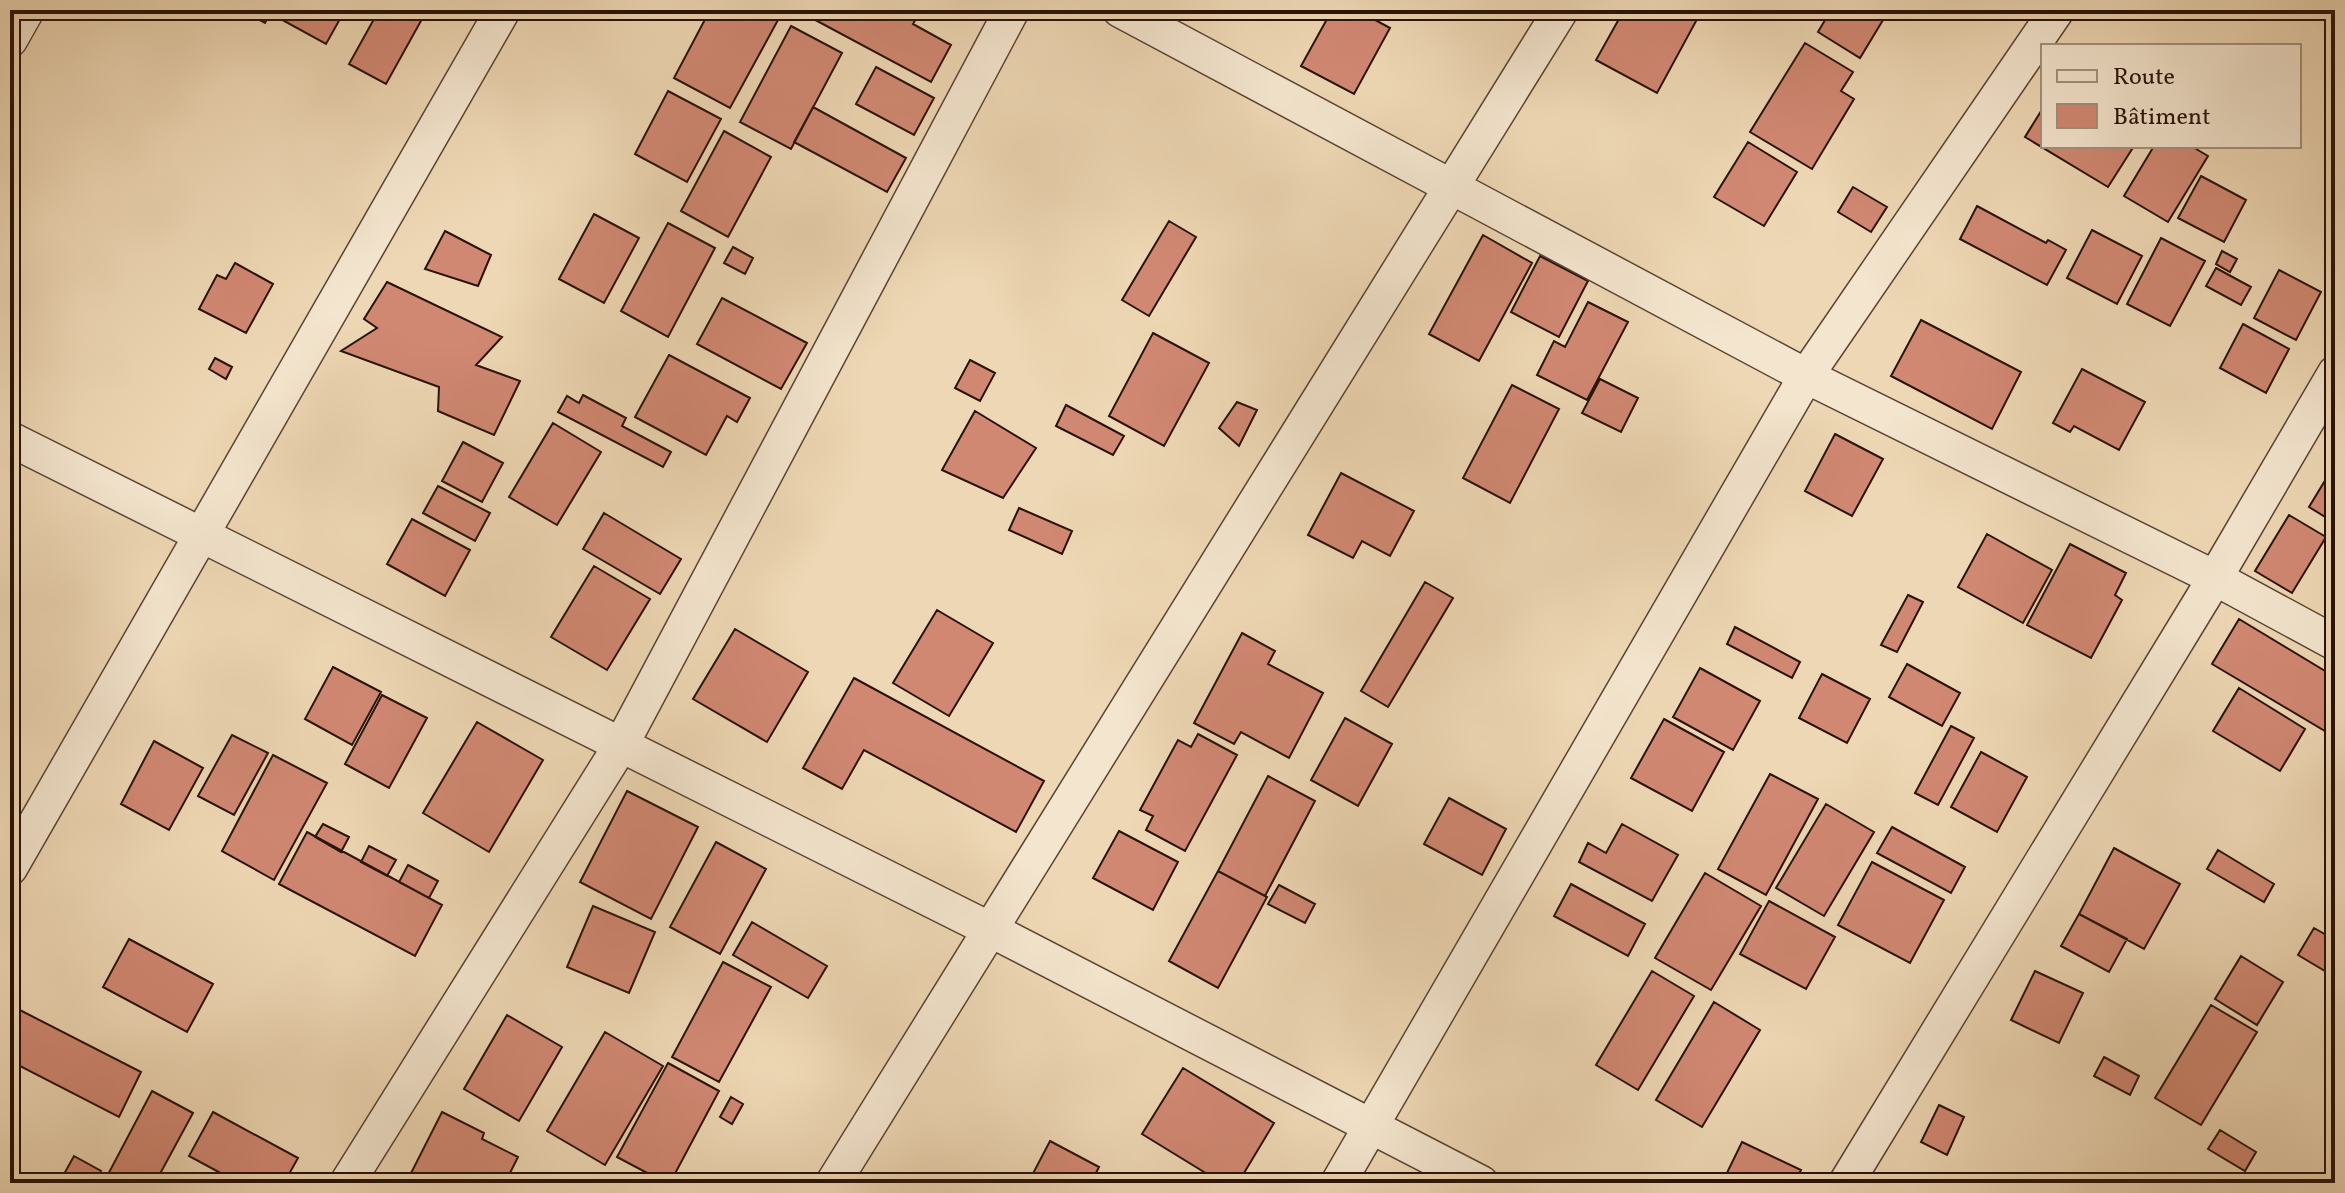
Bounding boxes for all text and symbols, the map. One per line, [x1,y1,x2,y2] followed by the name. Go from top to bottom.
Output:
[2041,44,2301,148] legend
[2113,61,2175,95] text: Route
[2113,101,2211,135] text: Bâtiment

